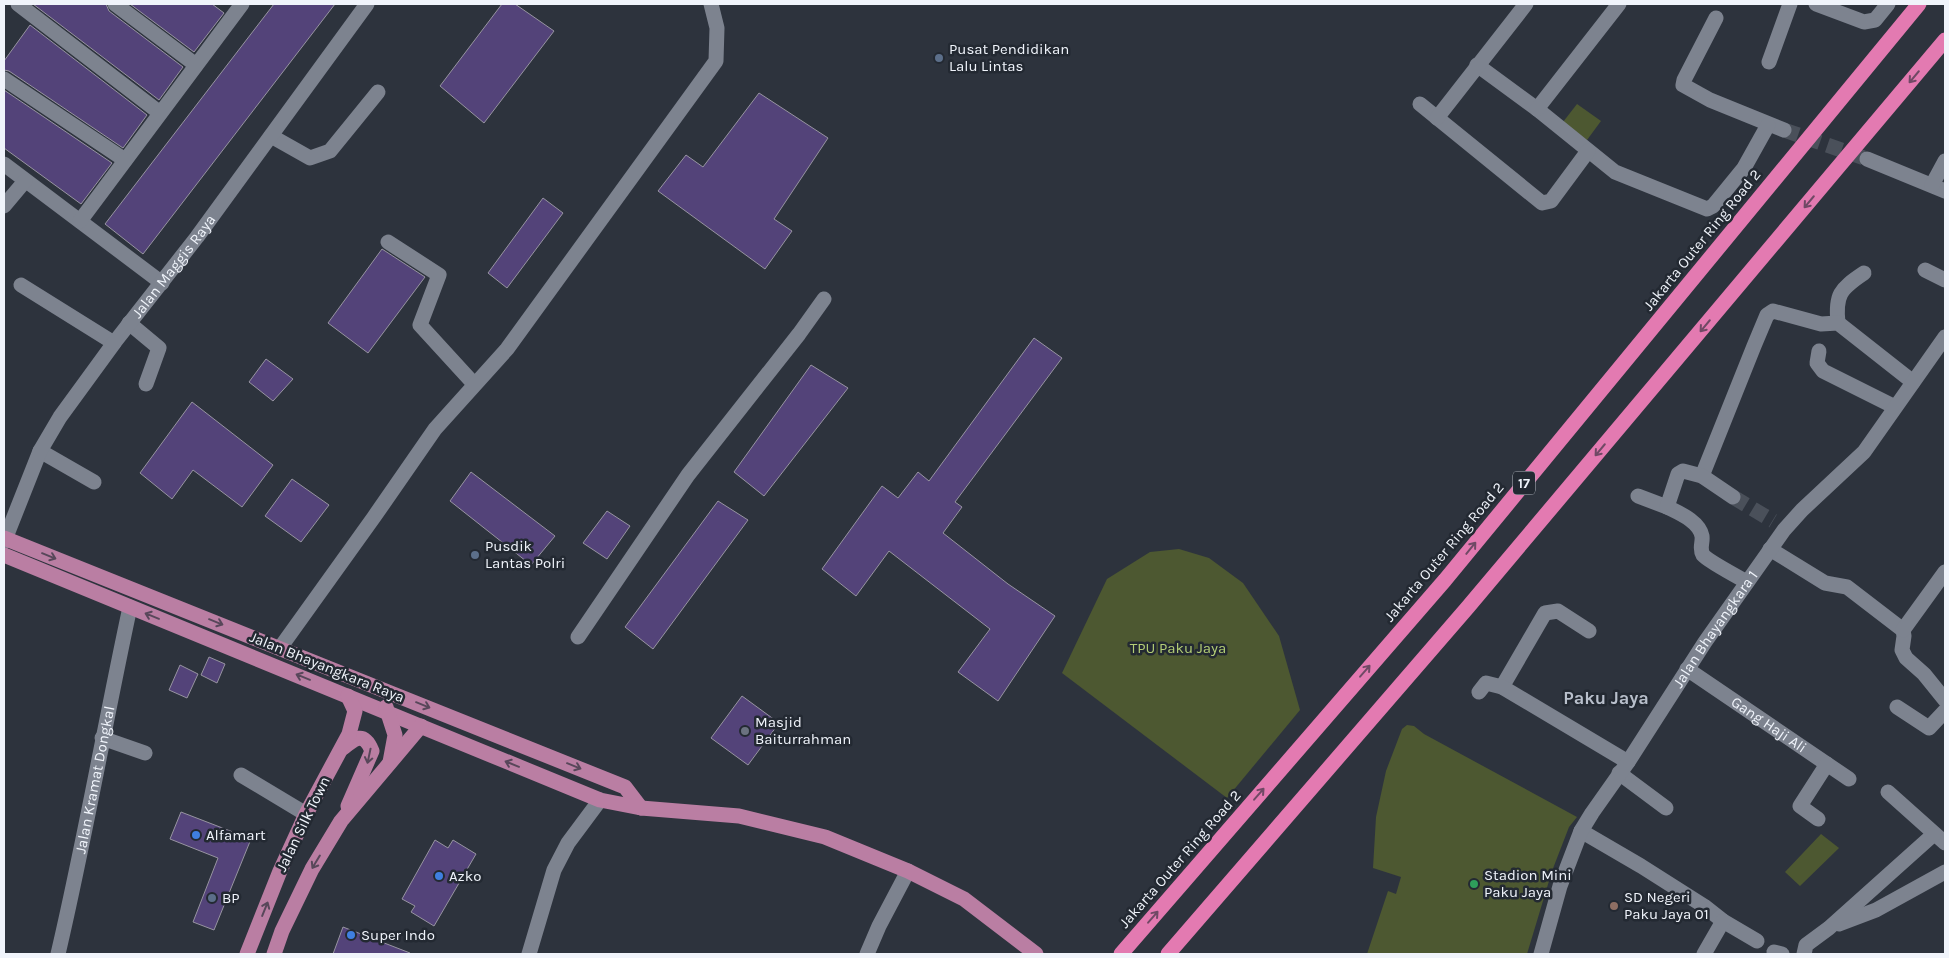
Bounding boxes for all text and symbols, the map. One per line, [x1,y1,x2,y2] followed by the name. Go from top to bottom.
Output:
[949,40,1069,75] place label: Pusat Pendidikan Lalu Lintas
[933,52,945,64] marker: Pusat Pendidikan Lalu Lintas
[1908,71,1920,84] one-way arrow
[1639,166,1765,314] street label: Jakarta Outer Ring Road 2
[1804,195,1815,208] one-way arrow
[128,211,219,322] street label: Jalan Maggis Raya
[1699,319,1710,332] one-way arrow
[1595,444,1606,457] one-way arrow
[1513,472,1535,494] road number: 17
[1380,479,1508,625] street label: Jakarta Outer Ring Road 2
[485,537,565,572] place label: Pusdik Lantas Polri
[1465,542,1476,555] one-way arrow
[469,549,481,561] marker: Pusdik Lantas Polri
[41,552,56,561] one-way arrow
[1669,567,1762,691] street label: Jalan Bhayangkara 1
[145,611,160,620] one-way arrow
[209,619,224,628] one-way arrow
[247,628,407,706] street label: Jalan Bhayangkara Raya
[1130,639,1226,657] park label: TPU Paku Jaya
[1360,665,1371,678] one-way arrow
[296,672,311,682] one-way arrow
[1563,687,1649,709] district label: Paku Jaya
[1728,693,1810,757] street label: Gang Haji Ali
[415,701,430,711] one-way arrow
[71,704,118,855] street label: Jalan Kramat Dongkal
[755,713,851,748] place label: Masjid Baiturrahman
[739,725,751,737] marker: Masjid Baiturrahman
[364,748,373,764] one-way arrow
[505,758,520,768] one-way arrow
[566,763,581,772] one-way arrow
[272,774,334,874] street label: Jalan Silk Town
[1115,786,1245,932] street label: Jakarta Outer Ring Road 2
[1253,788,1265,801] one-way arrow
[206,826,266,844] place label: Alfamart
[190,829,202,841] marker: Alfamart
[310,855,320,869] one-way arrow
[1484,866,1572,901] place label: Stadion Mini Paku Jaya
[449,867,481,885] place label: Azko
[433,870,445,882] marker: Azko
[1468,878,1480,890] marker: Stadion Mini Paku Jaya
[1624,888,1709,923] place label: SD Negeri Paku Jaya 01
[222,889,240,907] place label: BP
[206,892,218,904] marker: BP
[1608,900,1620,912] marker: SD Negeri Paku Jaya 01
[261,902,270,917] one-way arrow
[1147,911,1159,924] one-way arrow
[361,926,435,944] place label: Super Indo
[345,929,357,941] marker: Super Indo

